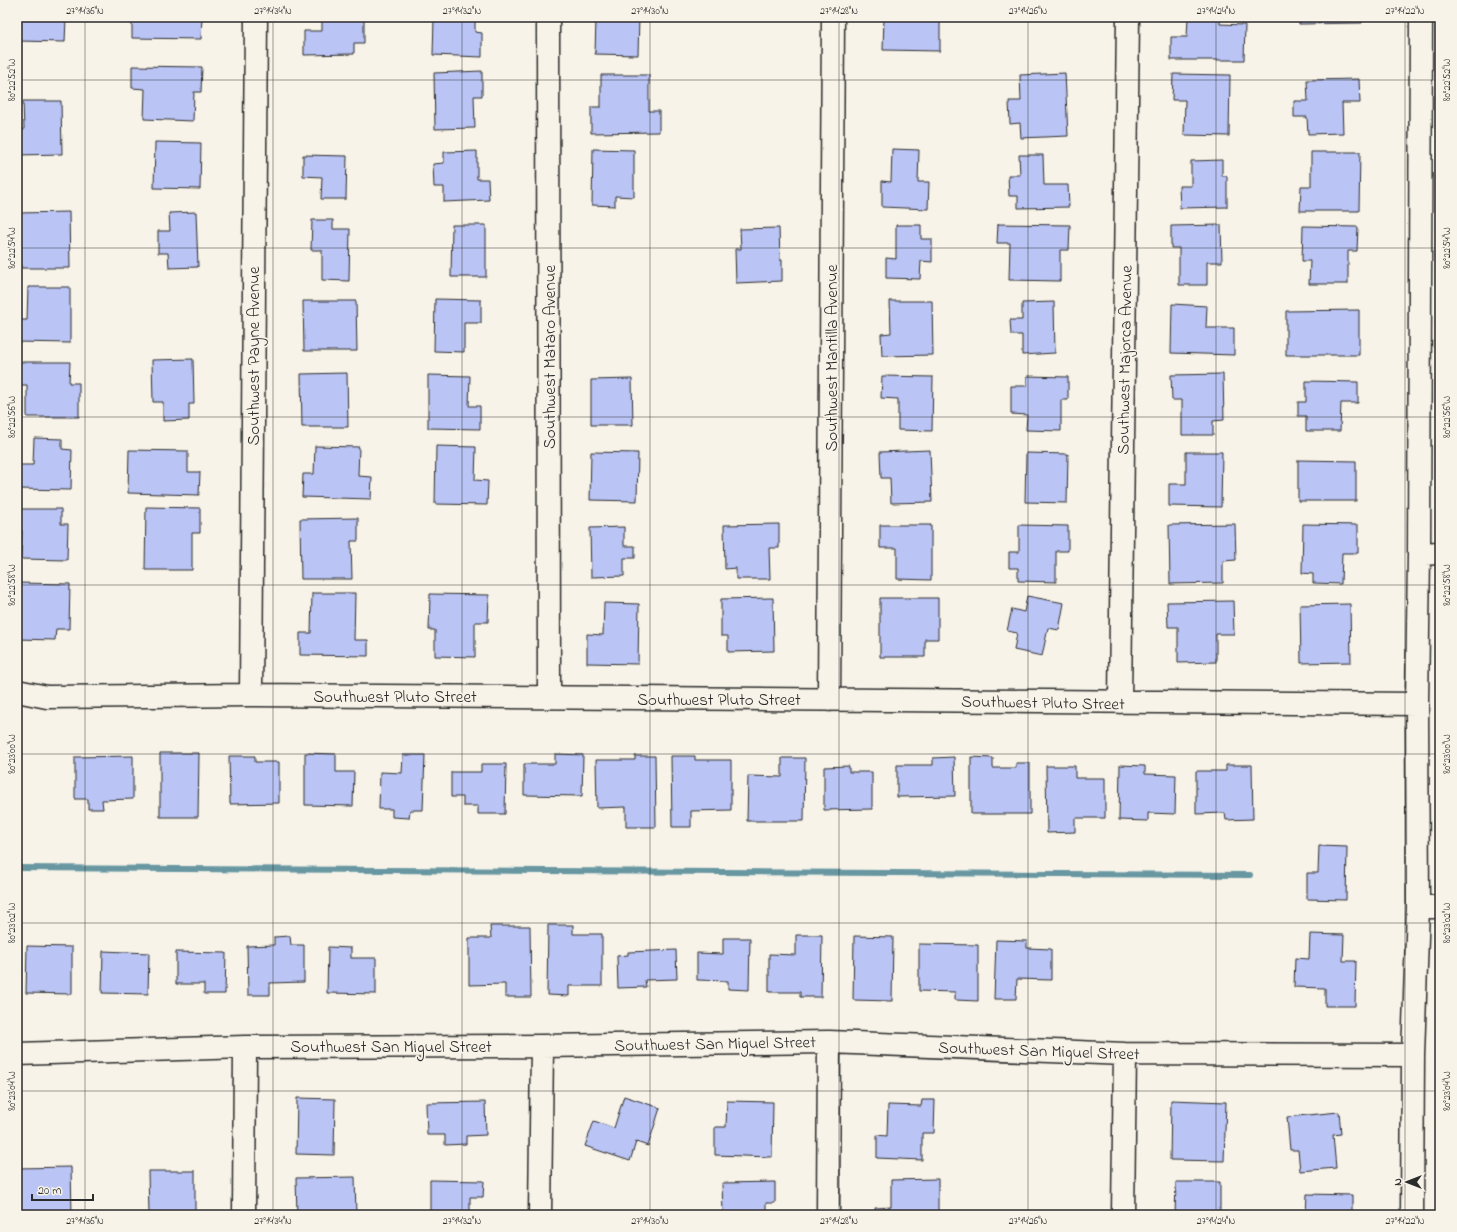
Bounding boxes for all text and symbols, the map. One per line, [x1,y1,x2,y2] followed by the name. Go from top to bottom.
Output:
[66,4,104,19] text: 27°14'36"N
[254,4,292,19] text: 27°14'34"N
[443,4,481,19] text: 27°14'32"N
[631,4,669,19] text: 27°14'30"N
[820,4,858,19] text: 27°14'28"N
[1009,4,1048,19] text: 27°14'26"N
[1197,4,1235,19] text: 27°14'24"N
[1385,4,1425,19] text: 27°14'22"N
[5,58,20,101] text: 80°22'52"W
[1440,58,1455,101] text: 80°22'52"W
[5,227,20,269] text: 80°22'54"W
[1440,227,1455,269] text: 80°22'54"W
[820,264,845,452] street label: Southwest Mantilla Avenue
[538,265,563,449] street label: Southwest Mataro Avenue
[1111,265,1140,455] street label: Southwest Majorca Avenue
[242,266,268,446] street label: Southwest Payne Avenue
[5,396,20,438] text: 80°22'56"W
[1440,396,1455,438] text: 80°22'56"W
[5,564,20,606] text: 80°22'58"W
[1440,564,1455,606] text: 80°22'58"W
[313,685,477,710] street label: Southwest Pluto Street
[637,688,801,713] street label: Southwest Pluto Street
[961,690,1125,717] street label: Southwest Pluto Street
[5,734,20,774] text: 80°23'00"W
[1440,734,1455,774] text: 80°23'00"W
[5,903,20,943] text: 80°23'02"W
[1440,903,1455,943] text: 80°23'02"W
[614,1030,816,1061] street label: Southwest San Miguel Street
[290,1035,492,1062] street label: Southwest San Miguel Street
[938,1035,1140,1070] street label: Southwest San Miguel Street
[5,1071,20,1111] text: 80°23'04"W
[1440,1071,1455,1111] text: 80°23'04"W
[1387,1162,1427,1202] north arrow
[32,1176,93,1202] scale bar
[1390,1178,1406,1186] text: N
[38,1182,61,1200] text: 20 m
[66,1214,104,1229] text: 27°14'36"N
[254,1214,292,1229] text: 27°14'34"N
[443,1214,481,1229] text: 27°14'32"N
[631,1214,669,1229] text: 27°14'30"N
[820,1214,858,1229] text: 27°14'28"N
[1009,1214,1048,1229] text: 27°14'26"N
[1197,1214,1235,1229] text: 27°14'24"N
[1385,1214,1425,1229] text: 27°14'22"N

